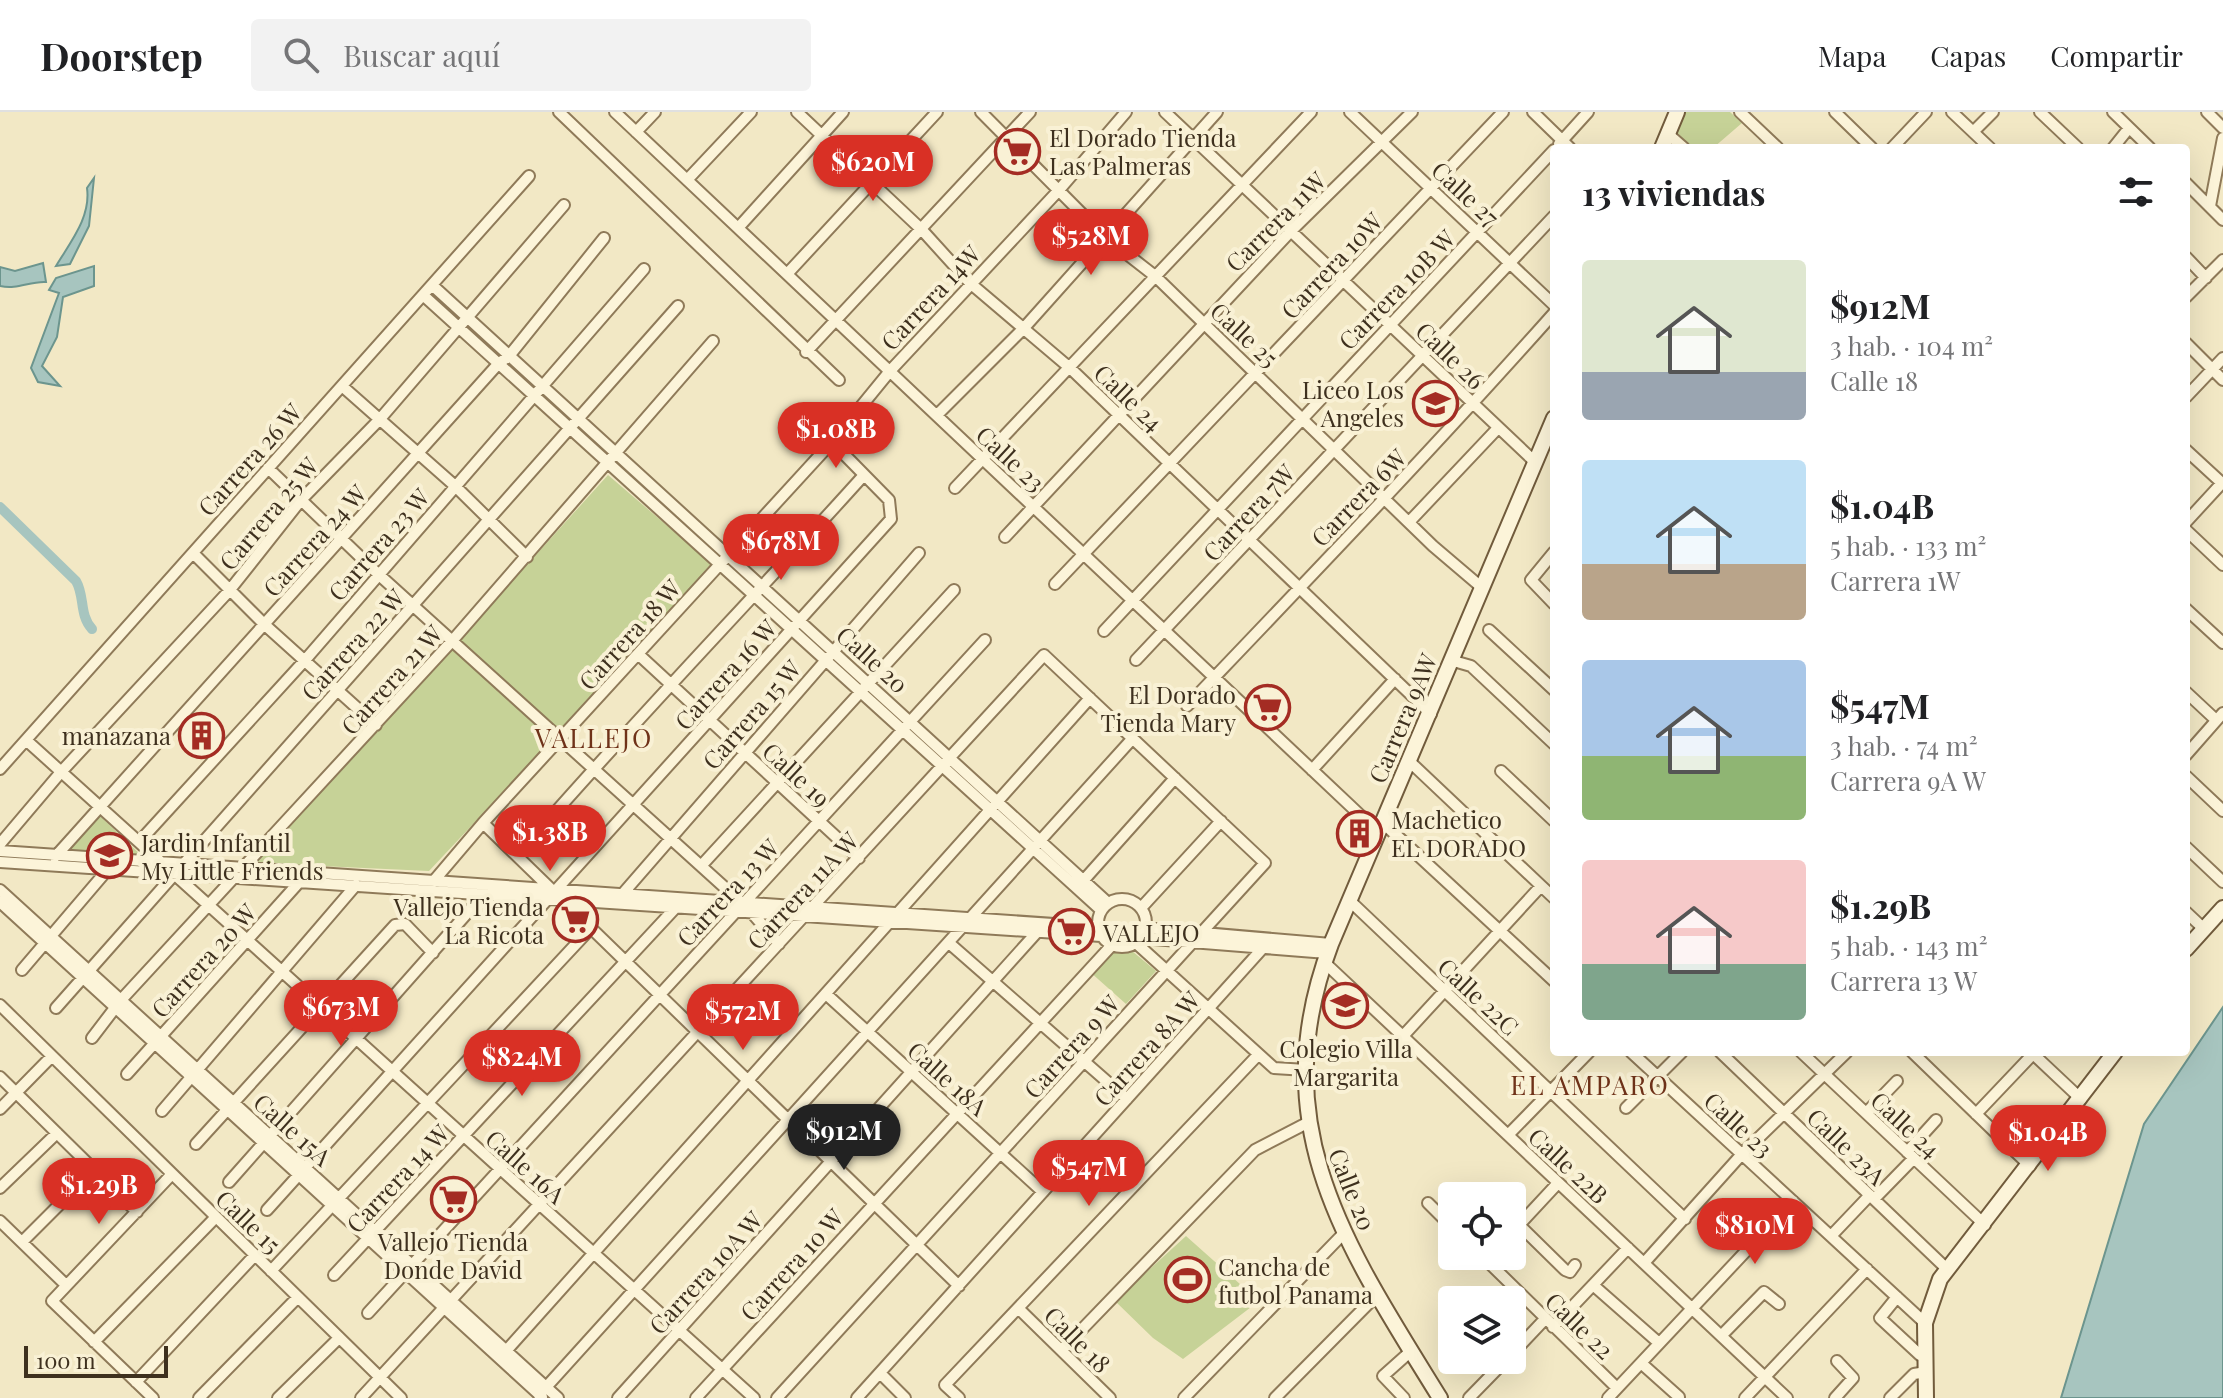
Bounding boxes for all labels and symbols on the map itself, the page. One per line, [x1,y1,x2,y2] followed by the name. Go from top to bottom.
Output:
[1049,121,1236,181] place label: El Dorado Tienda Las Palmeras
[994,127,1042,175] supermarket icon: El Dorado Tienda Las Palmeras
[817,135,929,203] pin: $620M
[1425,154,1507,233] street label: Calle 27
[1218,164,1332,278] street label: Carrera 11W
[1273,205,1389,325] street label: Carrera 10W
[1035,209,1147,277] pin: $528M
[1331,222,1462,356] street label: Carrera 10B W
[873,238,987,356] street label: Carrera 14W
[1204,294,1286,374] street label: Calle 25
[1410,314,1492,396] street label: Calle 26
[1088,357,1170,437] street label: Calle 24
[1302,373,1404,433] place label: Liceo Los Angeles
[1411,379,1459,427] school or university icon: Liceo Los Angeles
[190,396,308,522] street label: Carrera 26 W
[771,402,901,470] pin: $1.08B
[970,418,1052,498] street label: Calle 23
[1303,441,1413,553] street label: Carrera 6W
[211,450,325,576] street label: Carrera 25 W
[1195,457,1301,567] street label: Carrera 7W
[255,477,373,603] street label: Carrera 24 W
[320,481,436,607] street label: Carrera 23 W
[725,514,837,582] pin: $678M
[571,572,687,696] street label: Carrera 18 W
[293,581,411,707] street label: Carrera 22 W
[667,612,783,736] street label: Carrera 16 W
[333,617,449,741] street label: Carrera 21 W
[830,618,916,700] street label: Calle 20
[1360,648,1444,788] street label: Carrera 9AW
[695,652,808,775] street label: Carrera 15 W
[1100,678,1236,738] place label: El Dorado Tienda Mary
[1243,684,1291,732] supermarket icon: El Dorado Tienda Mary
[178,711,226,759] building icon: manazana
[62,719,171,751] place label: manazana
[534,720,653,755] district label: VALLEJO
[756,735,838,813] street label: Calle 19
[1391,803,1526,863] place label: Machetico EL DORADO
[485,805,615,873] pin: $1.38B
[1336,809,1384,857] building icon: Machetico EL DORADO
[739,824,865,956] street label: Carrera 11A W
[140,826,323,886] place label: Jardin Infantil My Little Friends
[669,831,785,953] street label: Carrera 13 W
[86,832,134,880] school or university icon: Jardin Infantil My Little Friends
[392,890,544,950] place label: Vallejo Tienda La Ricota
[143,896,263,1024] street label: Carrera 20 W
[551,896,599,944] supermarket icon: Vallejo Tienda La Ricota
[1048,908,1096,956] supermarket icon: VALLEJO
[1102,916,1199,948] place label: VALLEJO
[1432,950,1526,1042] street label: Calle 22C
[285,980,397,1048] pin: $673M
[1322,982,1370,1030] school or university icon: Colegio Villa Margarita
[1086,983,1206,1112] street label: Carrera 8A W
[687,984,799,1052] pin: $572M
[1016,987,1126,1105] street label: Carrera 9 W
[466,1030,578,1098] pin: $824M
[1279,1032,1413,1092] place label: Colegio Villa Margarita
[901,1034,995,1123] street label: Calle 18A
[1510,1067,1670,1102] district label: EL AMPARO
[1698,1084,1780,1164] street label: Calle 23
[1865,1084,1947,1164] street label: Calle 24
[247,1086,339,1173] street label: Calle 15A
[1801,1101,1894,1192] street label: Calle 23A
[788,1104,900,1172] pin: $912M
[1983,1105,2113,1173] pin: $1.04B
[338,1117,456,1239] street label: Carrera 14 W
[1522,1120,1616,1210] street label: Calle 22B
[479,1122,573,1211] street label: Calle 16A
[1033,1140,1145,1208] pin: $547M
[1322,1143,1384,1235] street label: Calle 20
[34,1158,164,1226] pin: $1.29B
[429,1175,477,1223] supermarket icon: Vallejo Tienda Donde David
[210,1182,288,1260] street label: Calle 15
[1699,1198,1811,1266] pin: $810M
[732,1201,850,1327] street label: Carrera 10 W
[641,1203,769,1340] street label: Carrera 10A W
[377,1225,528,1285] place label: Vallejo Tienda Donde David
[1218,1250,1373,1310] place label: Cancha de futbol Panama
[1163,1256,1211,1304] sports icon: Cancha de futbol Panama
[1539,1285,1621,1365] street label: Calle 22
[1038,1299,1118,1379] street label: Calle 18
[24,1342,168,1378] scale bar

